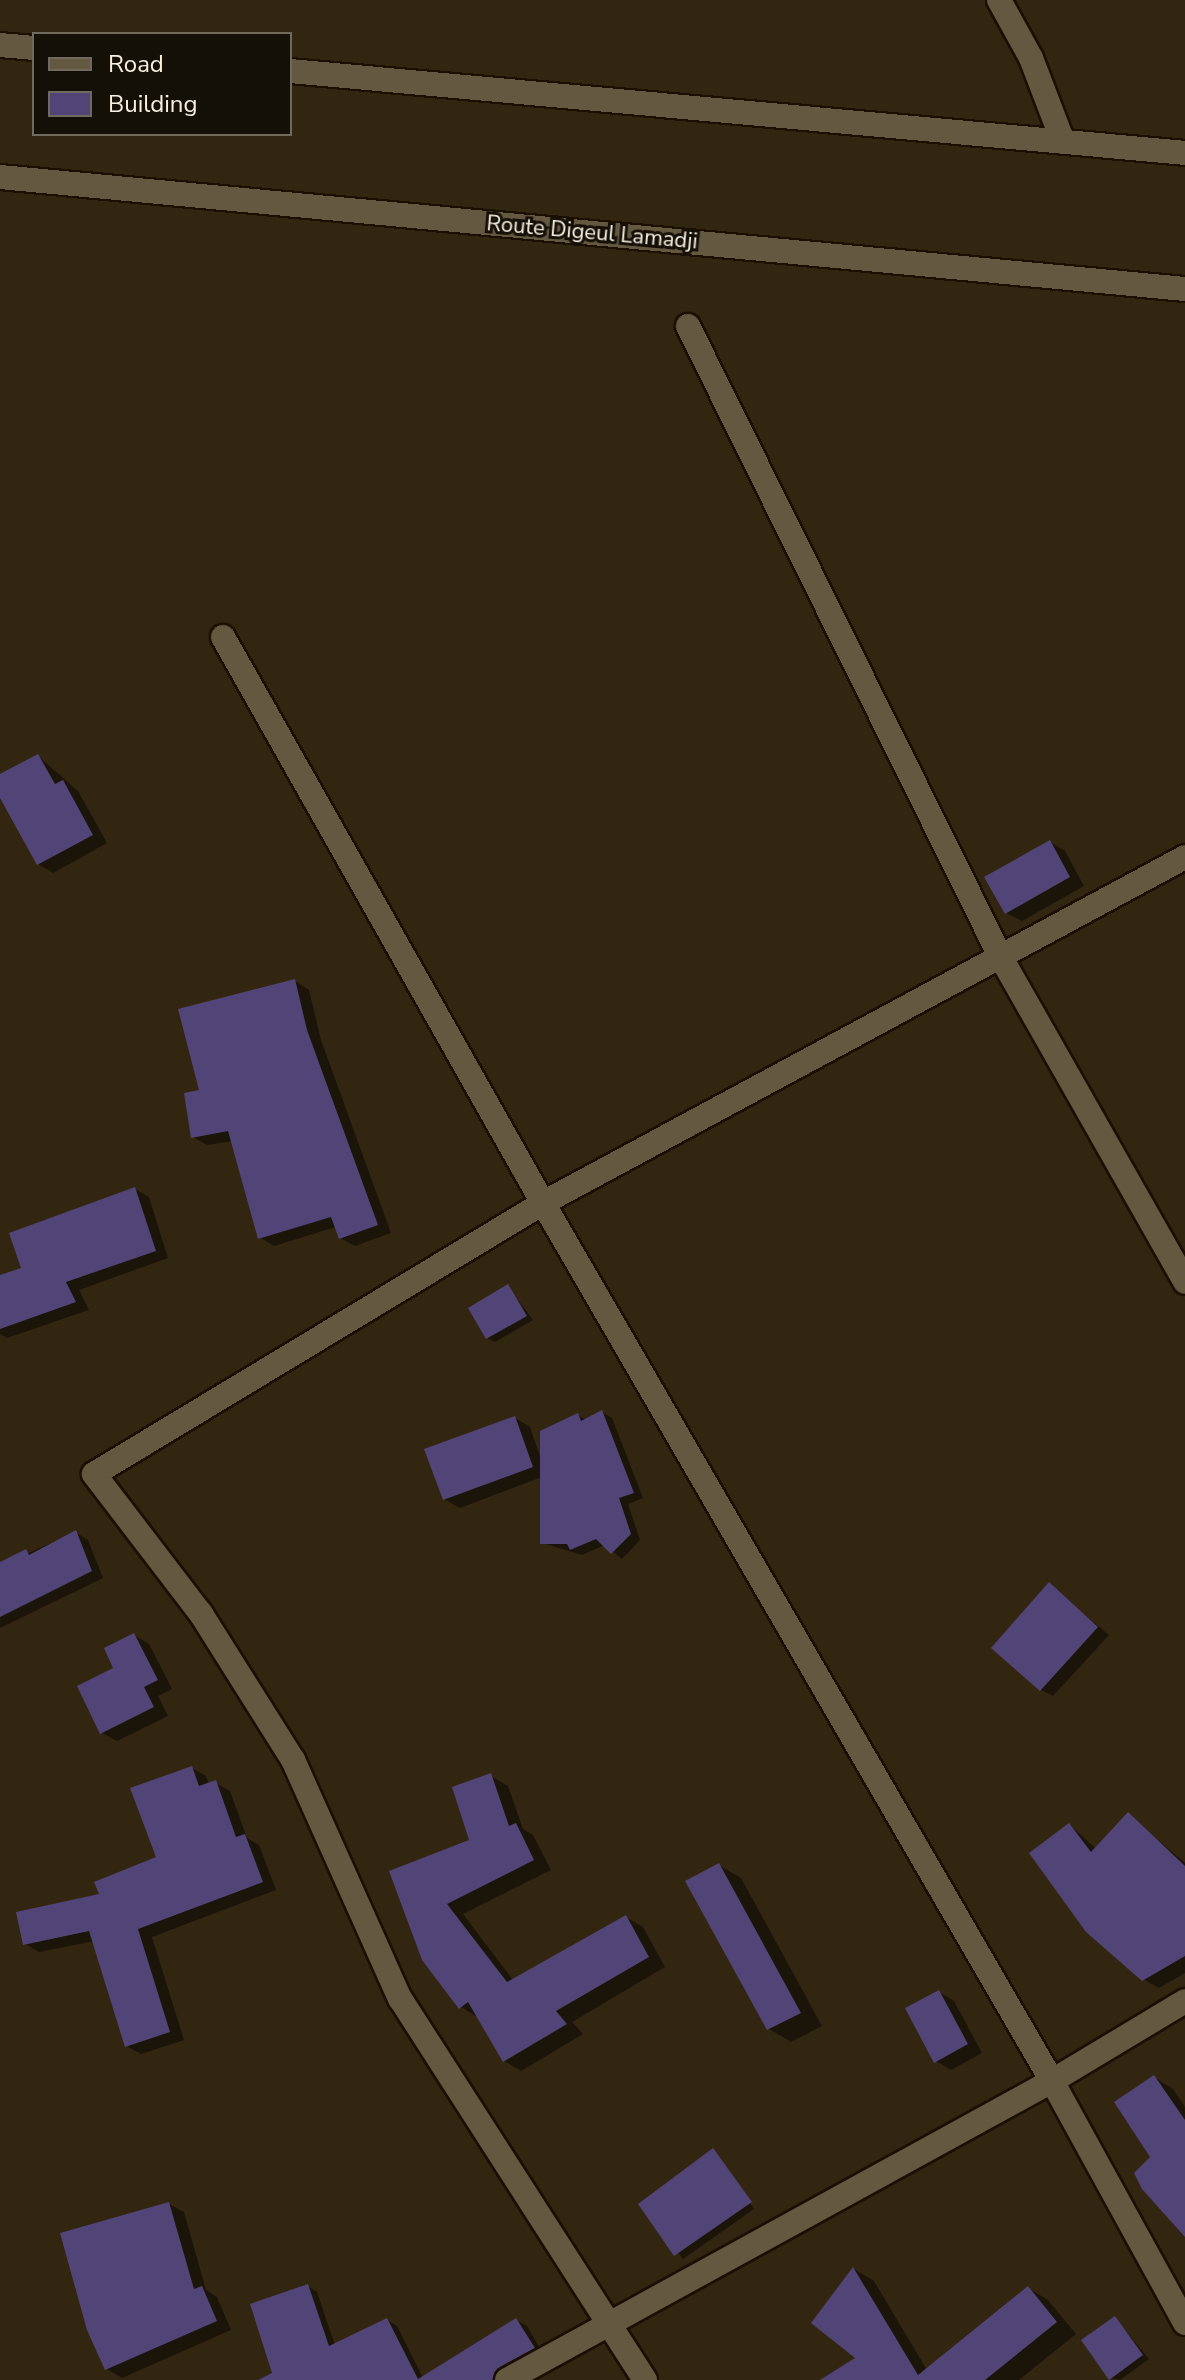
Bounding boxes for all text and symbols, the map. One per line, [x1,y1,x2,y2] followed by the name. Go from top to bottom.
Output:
[32,32,292,136] legend
[108,48,164,80] text: Road
[108,88,198,120] text: Building
[485,211,699,255] street label: Route Digeul Lamadji

